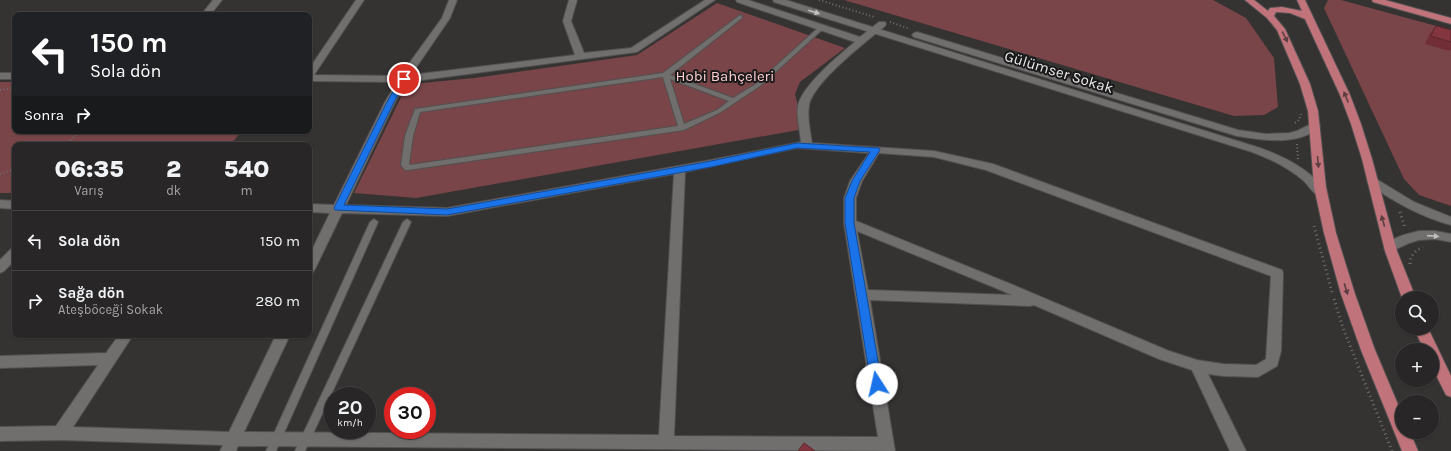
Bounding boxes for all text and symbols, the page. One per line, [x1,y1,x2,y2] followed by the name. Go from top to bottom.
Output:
[808,9,820,15] one-way arrow
[90,26,168,59] text: 150 m
[24,28,76,80] icon: left
[1282,32,1289,43] one-way arrow
[1002,47,1116,97] street label: Gülümser Sokak
[90,60,161,82] text: Sola dön
[387,62,421,96] pin
[675,67,775,85] park label: Hobi Bahçeleri
[393,68,415,90] icon: arrive
[1342,90,1348,102] one-way arrow
[72,104,94,126] icon: right
[24,106,64,124] text: Sonra
[54,155,124,183] text: 06:35
[166,155,181,183] text: 2
[224,155,270,183] text: 540
[1315,156,1322,168] one-way arrow
[74,183,104,198] text: Varış
[166,183,181,198] text: dk
[241,183,253,198] text: m
[1380,215,1386,227] one-way arrow
[24,230,46,252] icon: left
[58,232,120,250] text: Sola dön
[260,232,300,250] text: 150 m
[1427,232,1439,239] one-way arrow
[1343,283,1349,295] one-way arrow
[58,284,125,302] text: Sağa dön
[24,290,46,312] icon: right
[1395,291,1439,439] map controls
[1395,291,1439,335] button: search
[256,292,300,310] text: 280 m
[58,302,163,317] text: Ateşböceği Sokak
[1395,343,1439,387] button: +
[856,363,898,405] position arrow
[384,387,436,439] speed limit sign: 30
[1395,395,1439,439] button: −
[338,396,362,419] text: 20
[337,417,363,429] text: km/h

